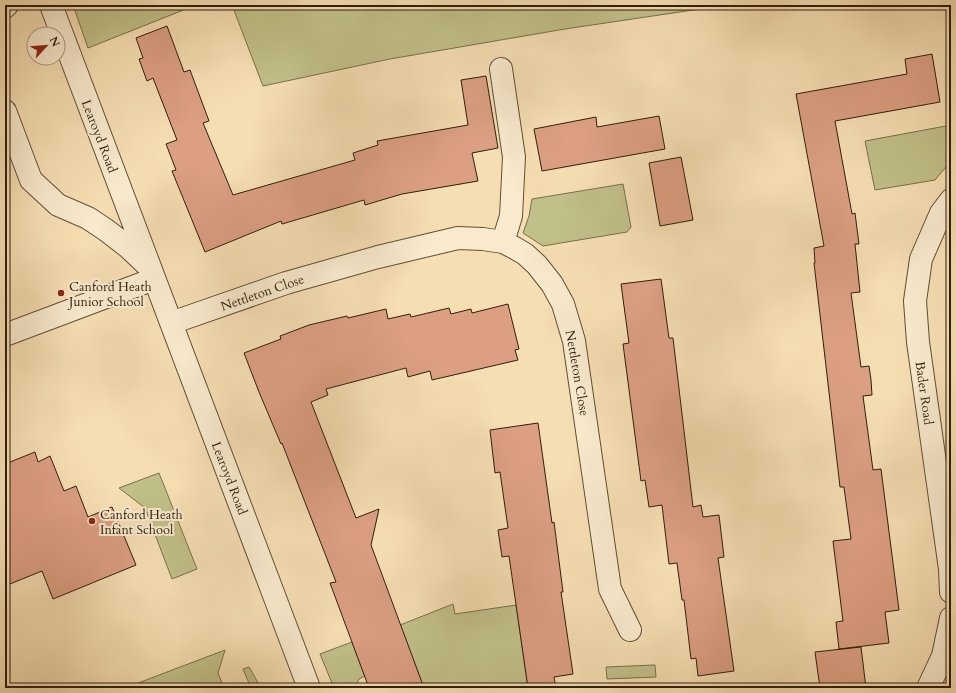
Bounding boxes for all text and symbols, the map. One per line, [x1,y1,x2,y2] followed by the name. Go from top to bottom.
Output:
[26,26,66,66] north arrow
[46,34,64,50] text: N
[77,97,121,176] street label: Learoyd Road
[218,270,306,316] street label: Nettleton Close
[67,278,152,311] place label: Canford Heath Junior School
[56,288,66,298] marker: Canford Heath Junior School
[561,329,593,418] street label: Nettleton Close
[911,360,937,426] street label: Bader Road
[207,439,251,518] street label: Learoyd Road
[100,506,183,539] place label: Canford Heath Infant School
[87,516,97,526] marker: Canford Heath Infant School

